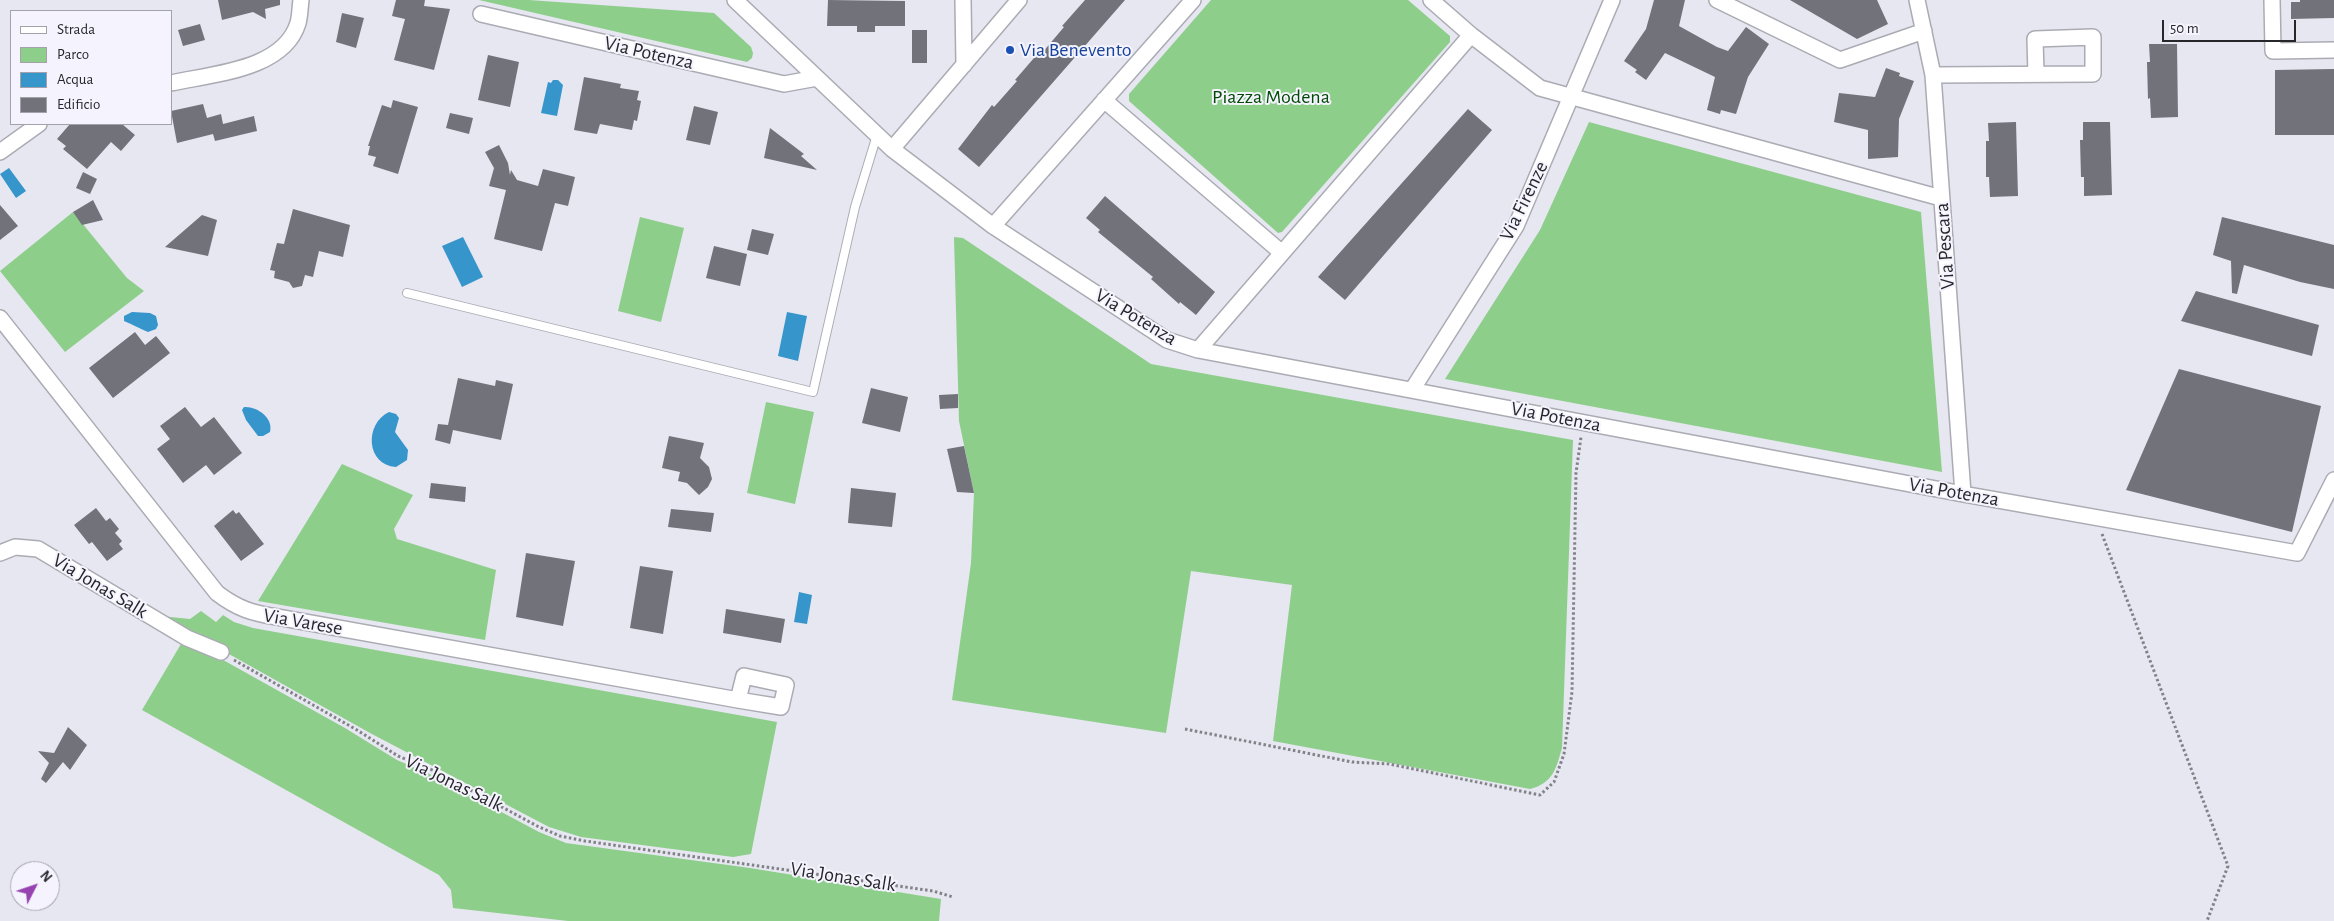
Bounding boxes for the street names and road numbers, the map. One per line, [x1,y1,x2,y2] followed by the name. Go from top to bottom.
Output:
[602,31,696,75] street label: Via Potenza
[1495,157,1553,245] street label: Via Firenze
[1930,202,1960,290] street label: Via Pescara
[1091,283,1181,351] street label: Via Potenza
[1509,397,1603,437] street label: Via Potenza
[1907,472,2001,512] street label: Via Potenza
[48,548,152,624] street label: Via Jonas Salk
[261,603,345,641] street label: Via Varese
[401,749,507,817] street label: Via Jonas Salk
[788,857,898,897] street label: Via Jonas Salk

